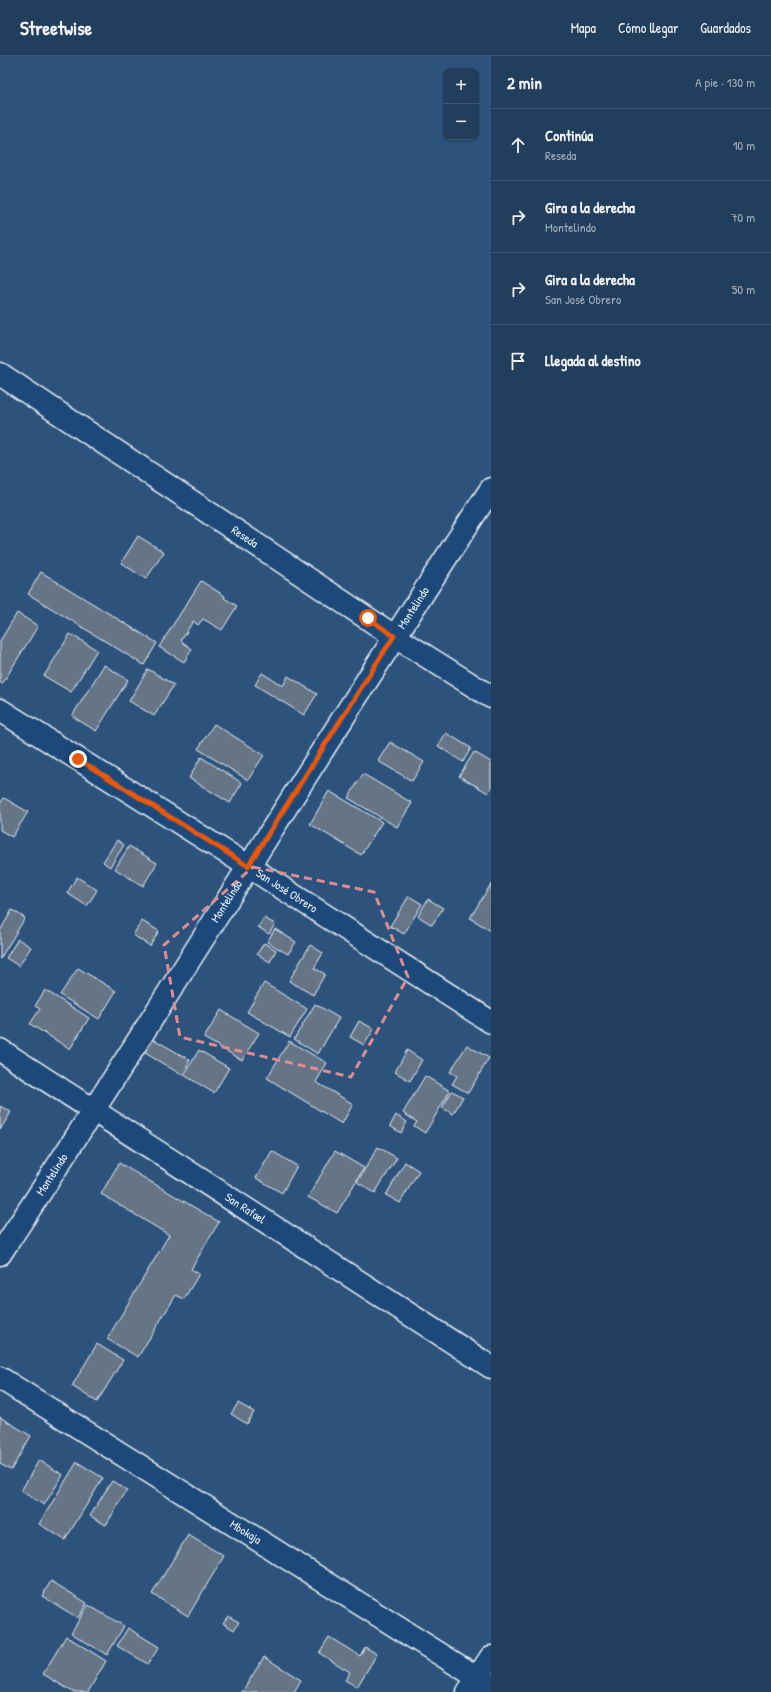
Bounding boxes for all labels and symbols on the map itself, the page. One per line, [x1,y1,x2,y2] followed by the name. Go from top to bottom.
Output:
[228,521,262,552] street label: Reseda
[393,583,433,632] street label: Montelindo
[359,609,377,627] route start
[69,750,87,768] route end
[253,864,321,917] street label: San José Obrero
[206,877,246,926] street label: Montelindo
[32,1150,72,1199] street label: Montelindo
[222,1188,270,1228] street label: San Rafael
[227,1515,265,1548] street label: Mbokaja

